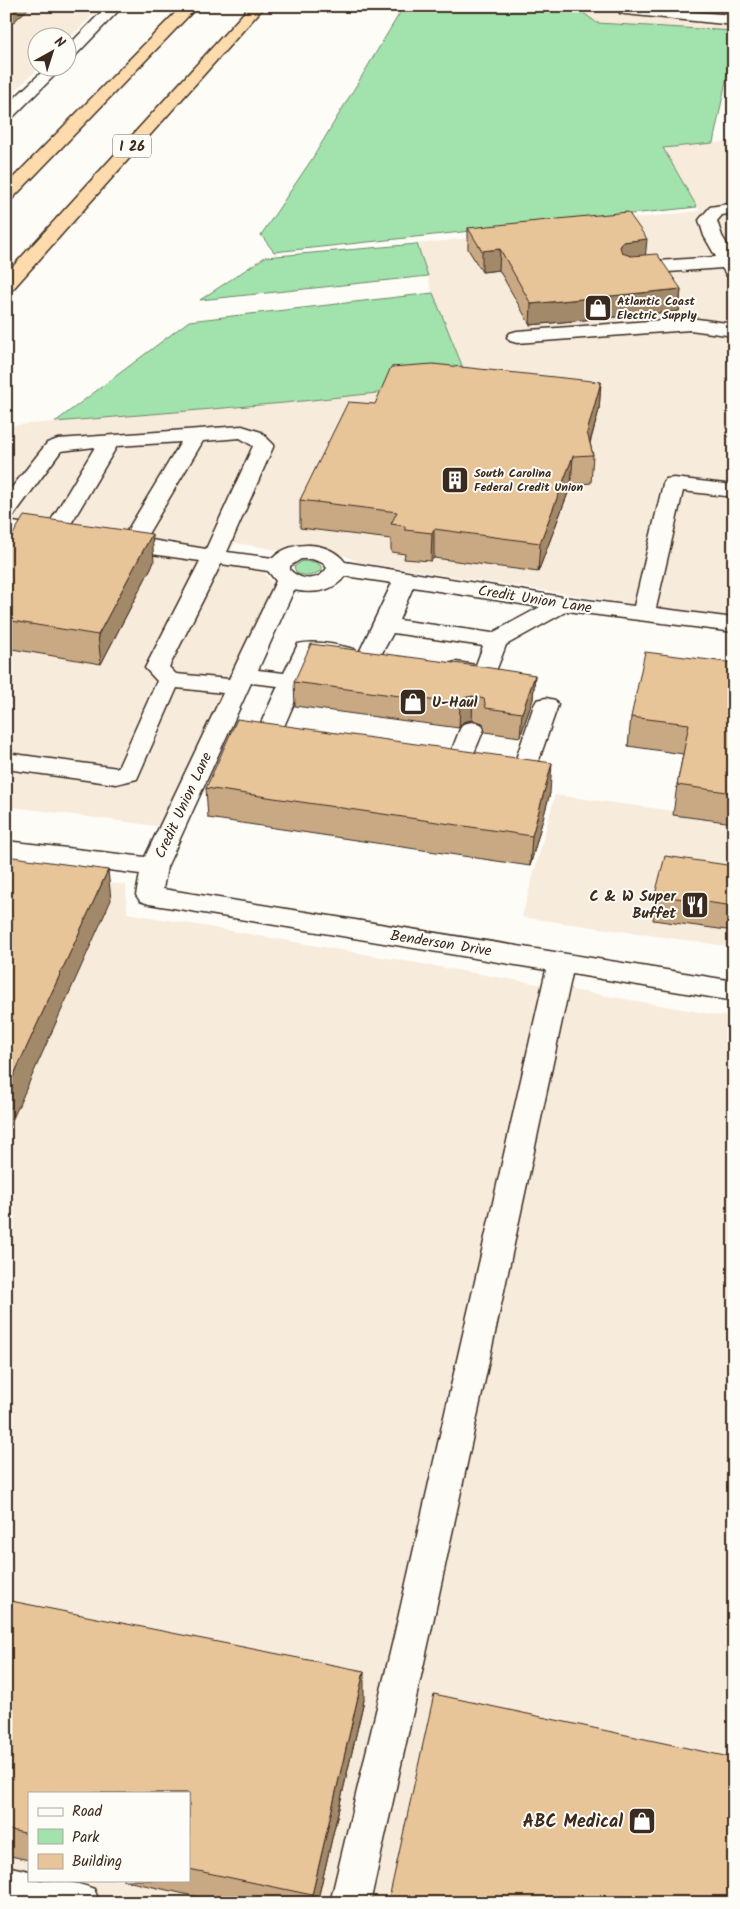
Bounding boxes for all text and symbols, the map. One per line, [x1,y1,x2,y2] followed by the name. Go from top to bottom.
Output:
[28,28,78,78] north arrow
[49,31,70,54] text: N
[113,134,151,158] road number: I 26
[617,292,697,325] place label: Atlantic Coast Electric Supply
[583,293,613,323] shop icon: Atlantic Coast Electric Supply
[474,464,584,497] place label: South Carolina Federal Credit Union
[440,465,470,495] building icon: South Carolina Federal Credit Union
[476,579,594,621] street label: Credit Union Lane
[398,687,428,717] shop icon: U-Haul
[432,691,478,715] place label: U-Haul
[149,748,219,863] street label: Credit Union Lane
[589,885,677,926] place label: C & W Super Buffet
[680,890,710,920] restaurant icon: C & W Super Buffet
[389,924,493,964] street label: Benderson Drive
[28,1792,190,1882] legend
[72,1800,103,1824] text: Road
[627,1806,657,1836] shop icon: ABC Medical
[523,1808,623,1837] place label: ABC Medical
[72,1826,100,1850] text: Park
[72,1850,122,1874] text: Building

